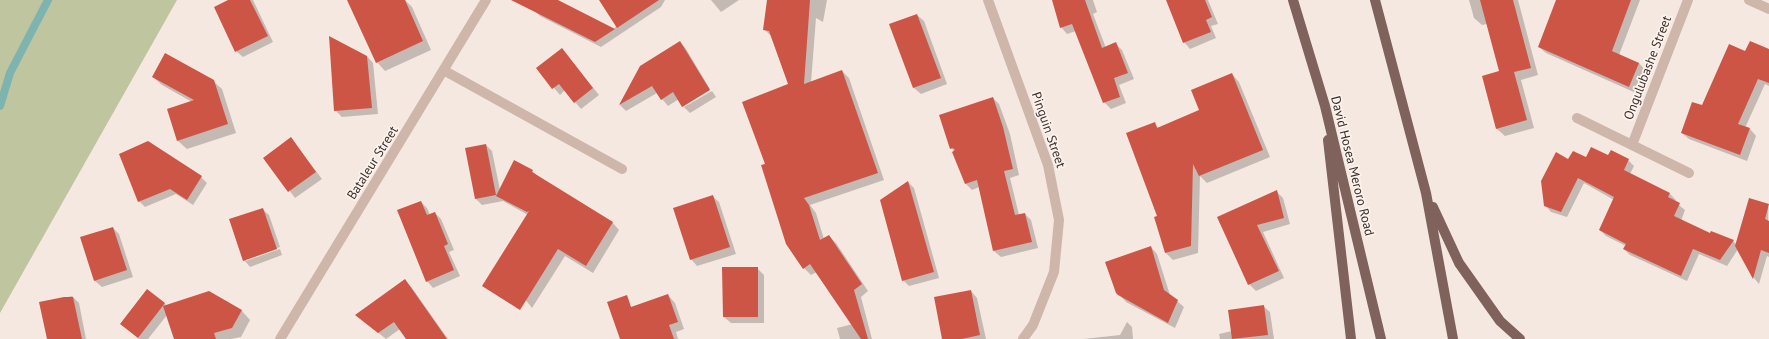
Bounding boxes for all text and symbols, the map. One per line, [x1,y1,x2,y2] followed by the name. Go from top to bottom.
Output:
[1621,14,1675,122] street label: Ongulubashe Street
[1028,90,1068,170] street label: Pinguin Street
[1327,94,1377,238] street label: David Hosea Meroro Road
[344,124,402,202] street label: Bataleur Street

